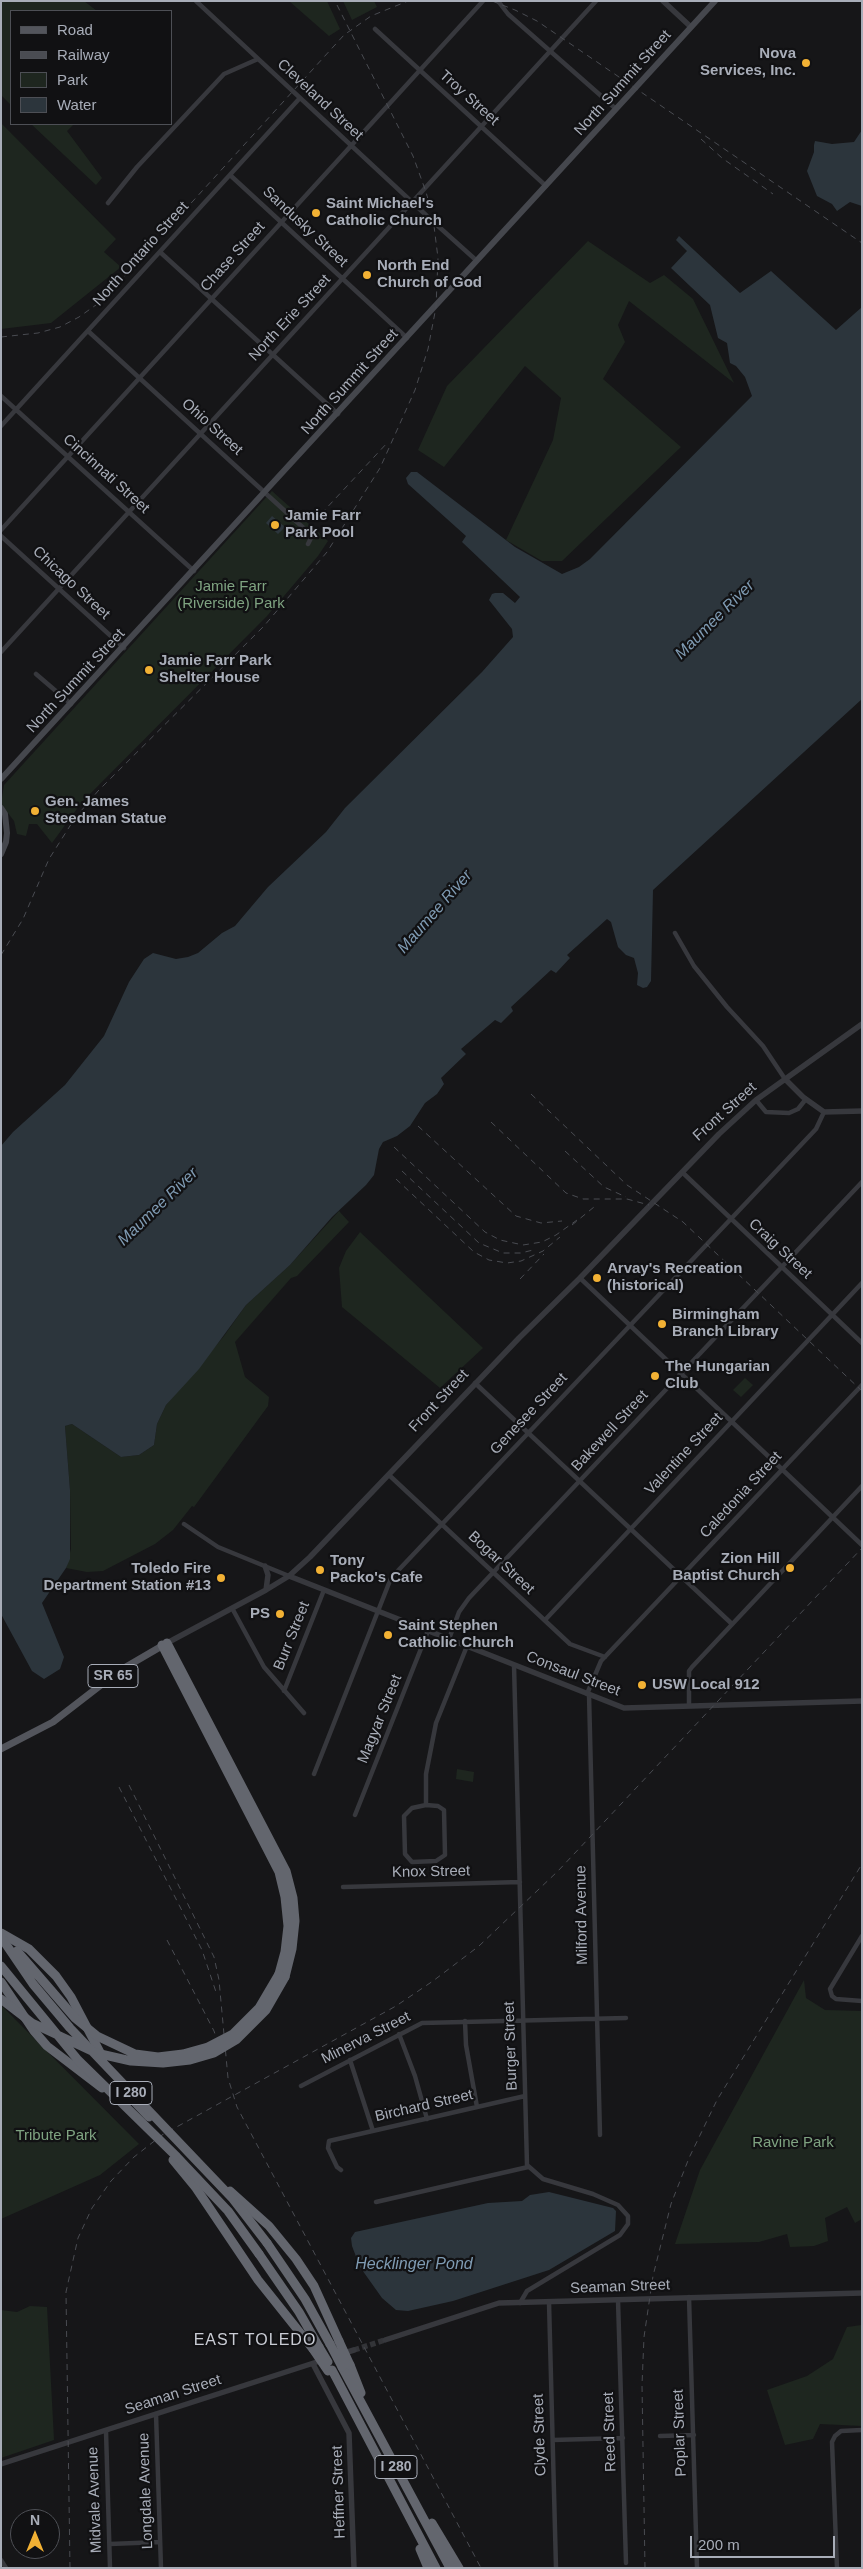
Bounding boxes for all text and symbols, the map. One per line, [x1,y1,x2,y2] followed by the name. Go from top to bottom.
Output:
[10,10,172,125] legend
[57,21,93,38] text: Road
[571,26,675,140] street label: North Summit Street
[700,45,796,80] place label: Nova Services, Inc.
[57,46,110,63] text: Railway
[273,56,367,144] street label: Cleveland Street
[800,57,812,69] marker: Nova Services, Inc.
[436,67,502,129] street label: Troy Street
[57,71,88,88] text: Park
[57,96,96,113] text: Water
[259,183,351,271] street label: Sandusky Street
[326,195,442,230] place label: Saint Michael's Catholic Church
[89,198,193,310] street label: North Ontario Street
[310,207,322,219] marker: Saint Michael's Catholic Church
[197,218,269,296] street label: Chase Street
[377,257,482,292] place label: North End Church of God
[361,269,373,281] marker: North End Church of God
[245,271,335,365] street label: North Erie Street
[298,325,402,439] street label: North Summit Street
[178,395,246,459] street label: Ohio Street
[59,430,153,518] street label: Cincinnati Street
[285,507,361,542] place label: Jamie Farr Park Pool
[269,519,281,531] marker: Jamie Farr Park Pool
[29,543,113,623] street label: Chicago Street
[671,576,759,664] water label: Maumee River
[177,578,285,613] park label: Jamie Farr (Riverside) Park
[23,625,129,737] street label: North Summit Street
[159,652,272,687] place label: Jamie Farr Park Shelter House
[143,664,155,676] marker: Jamie Farr Park Shelter House
[45,793,167,828] place label: Gen. James Steedman Statue
[29,805,41,817] marker: Gen. James Steedman Statue
[394,866,476,958] water label: Maumee River
[690,1079,760,1145] street label: Front Street
[114,1164,202,1250] water label: Maumee River
[745,1215,815,1283] street label: Craig Street
[607,1260,742,1295] place label: Arvay's Recreation (historical)
[591,1272,603,1284] marker: Arvay's Recreation (historical)
[672,1306,779,1341] place label: Birmingham Branch Library
[656,1318,668,1330] marker: Birmingham Branch Library
[665,1358,770,1393] place label: The Hungarian Club
[405,1366,473,1436] street label: Front Street
[487,1369,571,1459] street label: Genesee Street
[649,1370,661,1382] marker: The Hungarian Club
[568,1387,652,1475] street label: Bakewell Street
[641,1409,727,1499] street label: Valentine Street
[696,1448,786,1542] street label: Caledonia Street
[464,1528,538,1598] street label: Bogar Street
[672,1550,780,1585] place label: Zion Hill Baptist Church
[330,1552,423,1587] place label: Tony Packo's Cafe
[43,1560,211,1595] place label: Toledo Fire Department Station #13
[784,1562,796,1574] marker: Zion Hill Baptist Church
[314,1564,326,1576] marker: Tony Packo's Cafe
[215,1572,227,1584] marker: Toledo Fire Department Station #13
[270,1599,314,1673] street label: Burr Street
[250,1605,270,1623] place label: PS
[274,1608,286,1620] marker: PS
[398,1617,514,1652] place label: Saint Stephen Catholic Church
[382,1629,394,1641] marker: Saint Stephen Catholic Church
[523,1648,623,1700] street label: Consaul Street
[88,1664,138,1688] road number: SR 65
[354,1672,406,1766] street label: Magyar Street
[652,1676,760,1694] place label: USW Local 912
[636,1679,648,1691] marker: USW Local 912
[392,1862,470,1882] street label: Knox Street
[572,1865,592,1965] street label: Milford Avenue
[500,2001,522,2091] street label: Burger Street
[318,2008,414,2068] street label: Minerva Street
[110,2082,152,2104] road number: I 280
[373,2086,475,2126] street label: Birchard Street
[15,2127,97,2145] park label: Tribute Park
[752,2134,834,2152] park label: Ravine Park
[355,2255,473,2275] water label: Hecklinger Pond
[570,2276,670,2298] street label: Seaman Street
[192,2331,318,2351] district label: EAST TOLEDO
[123,2371,223,2419] street label: Seaman Street
[669,2389,691,2477] street label: Poplar Street
[600,2392,620,2472] street label: Reed Street
[530,2393,550,2477] street label: Clyde Street
[135,2432,157,2550] street label: Longdale Avenue
[328,2445,350,2539] street label: Heffner Street
[84,2446,106,2554] street label: Midvale Avenue
[375,2456,417,2478] road number: I 280
[10,2509,60,2559] north arrow
[30,2512,40,2528] text: N
[693,2526,838,2558] scale bar
[698,2536,740,2553] text: 200 m

